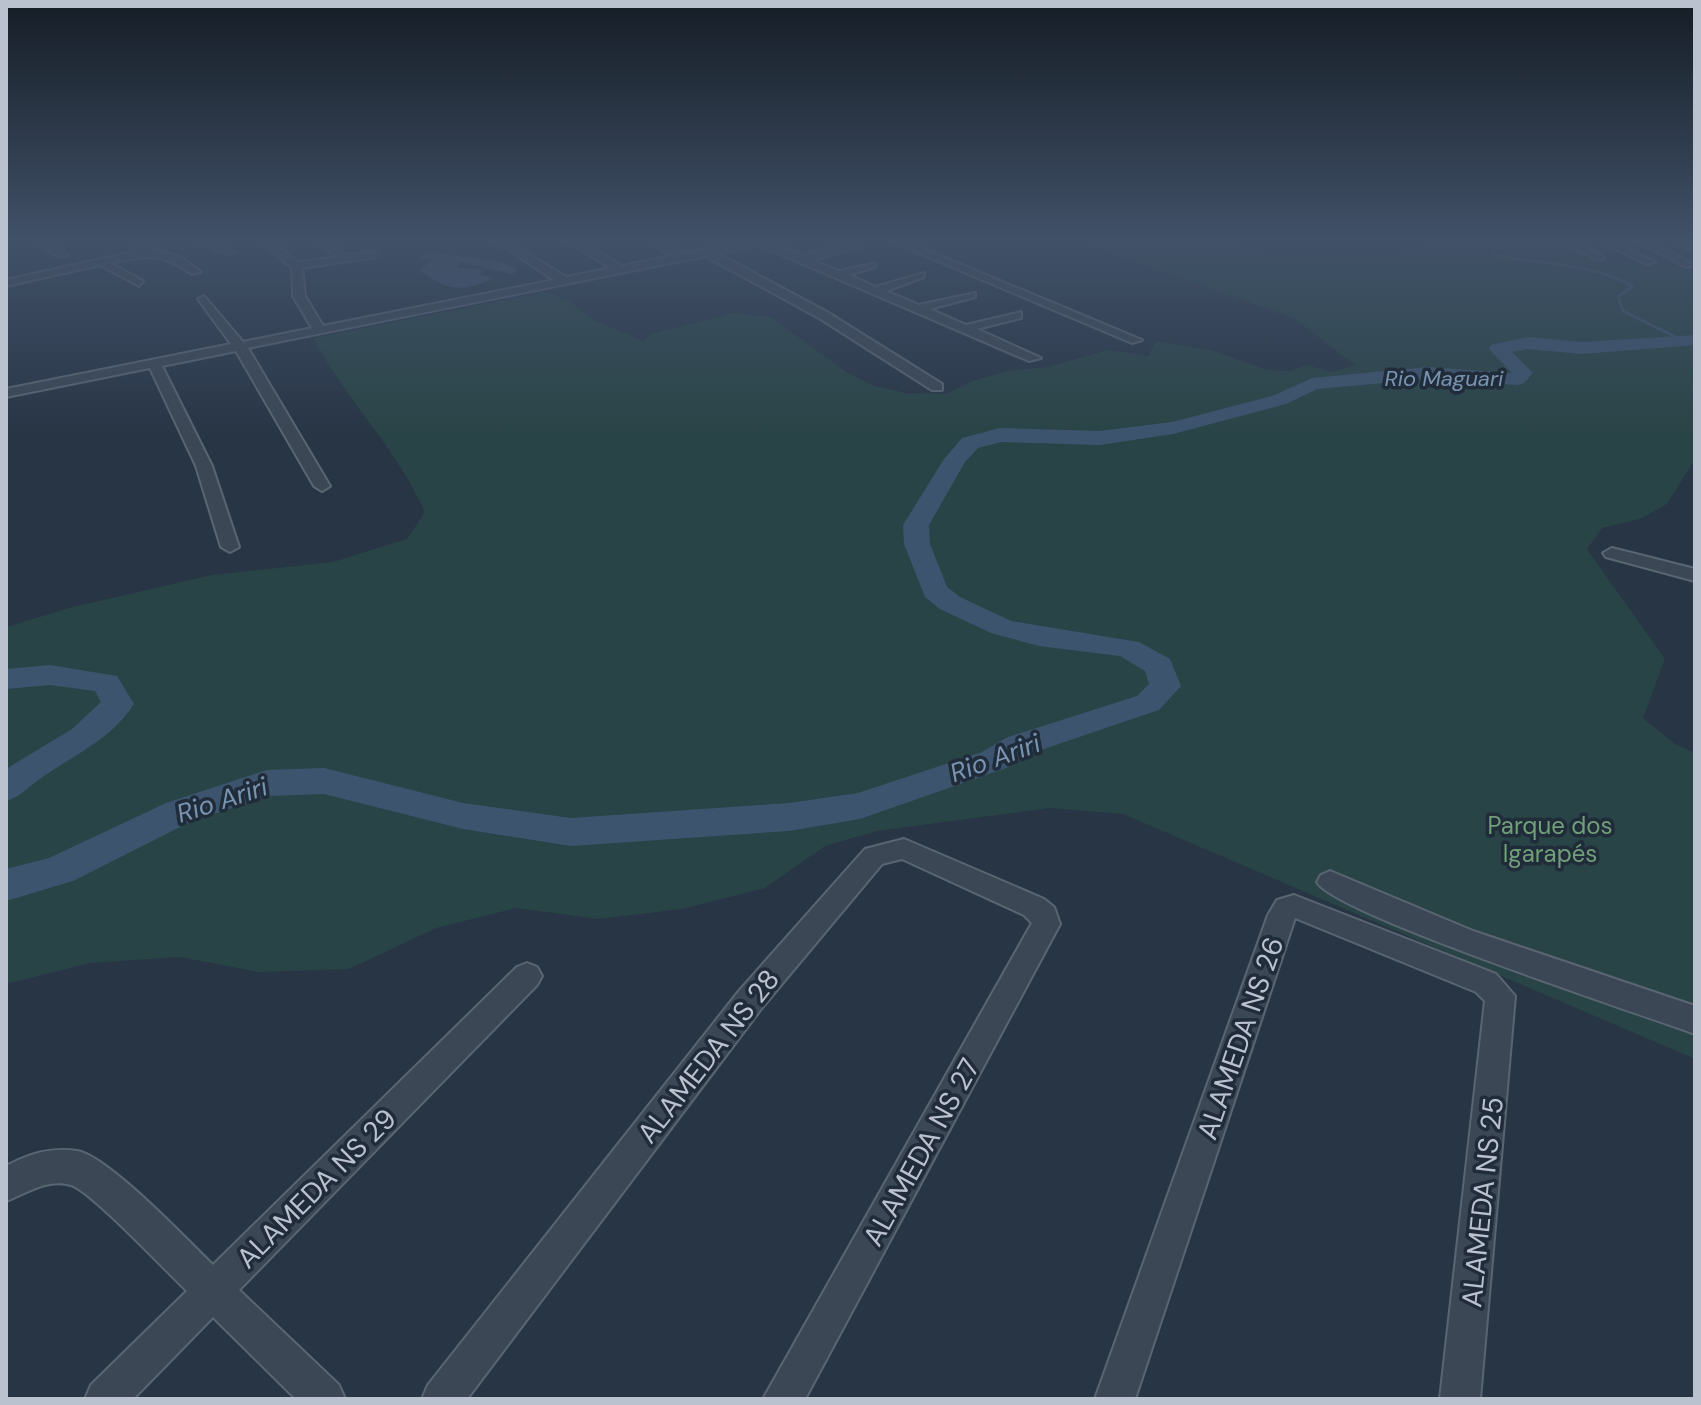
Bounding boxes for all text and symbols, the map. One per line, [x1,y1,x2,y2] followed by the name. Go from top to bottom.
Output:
[1385,364,1504,393] water label: Rio Maguari
[945,726,1046,790] water label: Rio Ariri
[172,769,272,831] water label: Rio Ariri
[1488,810,1613,869] park label: Parque dos Igarapés
[1188,932,1292,1144] street label: ALAMEDA NS 26
[629,962,788,1151] street label: ALAMEDA NS 28
[855,1052,988,1253] street label: ALAMEDA NS 27
[1453,1095,1512,1309] street label: ALAMEDA NS 25
[228,1100,404,1276] street label: ALAMEDA NS 29

